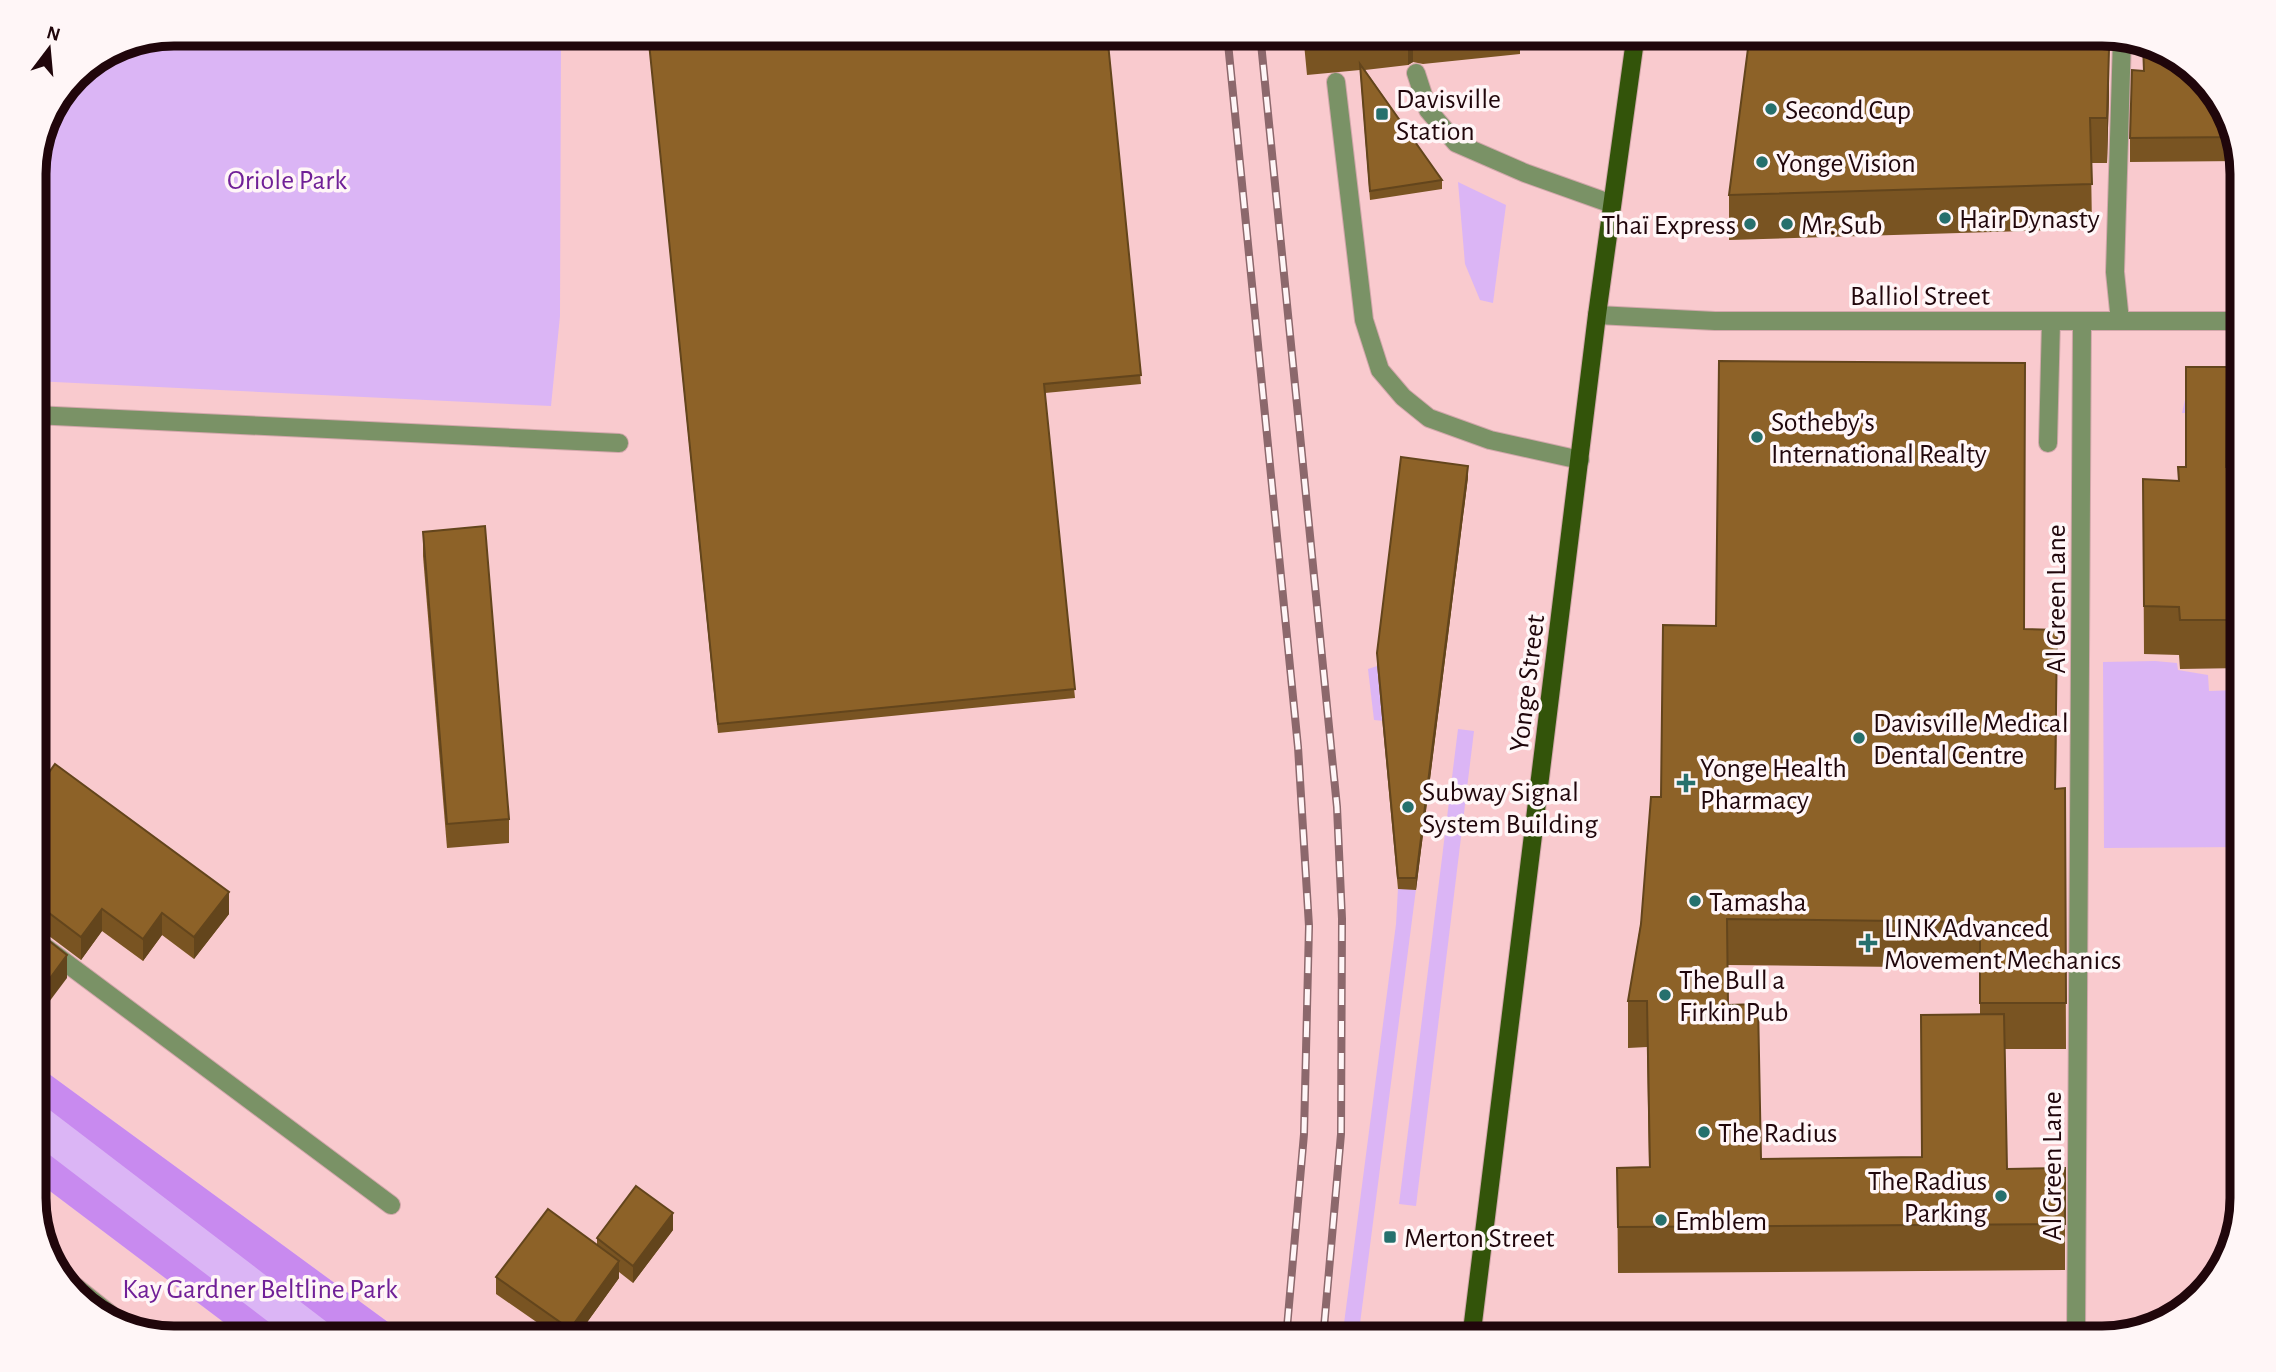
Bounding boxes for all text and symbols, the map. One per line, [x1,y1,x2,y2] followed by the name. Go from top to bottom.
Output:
[14,14,84,84] north arrow
[44,23,62,45] text: N
[1396,86,1501,146] place label: Davisville Station
[1785,97,1911,125] place label: Second Cup
[1763,101,1779,117] marker: Second Cup
[1374,106,1390,122] marker: Davisville Station
[1776,150,1916,178] place label: Yonge Vision
[1754,154,1770,170] marker: Yonge Vision
[227,167,347,195] park label: Oriole Park
[1959,206,2100,234] place label: Hair Dynasty
[1937,210,1953,226] marker: Hair Dynasty
[1601,212,1736,240] place label: Thaï Express
[1801,212,1882,240] place label: Mr. Sub
[1742,216,1758,232] marker: Thaï Express
[1779,216,1795,232] marker: Mr. Sub
[1850,283,1990,311] street label: Balliol Street
[1771,409,1987,469] place label: Sotheby's International Realty
[1749,429,1765,445] marker: Sotheby's International Realty
[2043,524,2071,674] street label: Al Green Lane
[1506,613,1550,753] street label: Yonge Street
[1873,710,2069,770] place label: Davisville Medical Dental Centre
[1851,730,1867,746] marker: Davisville Medical Dental Centre
[1700,755,1847,815] place label: Yonge Health Pharmacy
[1678,775,1694,791] marker: Yonge Health Pharmacy
[1422,779,1598,839] place label: Subway Signal System Building
[1400,799,1416,815] marker: Subway Signal System Building
[1709,889,1807,917] place label: Tamasha
[1687,893,1703,909] marker: Tamasha
[1884,915,2121,975] place label: LINK Advanced Movement Mechanics
[1858,933,1878,953] marker: LINK Advanced Movement Mechanics
[1679,967,1788,1027] place label: The Bull a Firkin Pub
[1657,987,1673,1003] marker: The Bull a Firkin Pub
[2039,1091,2067,1241] street label: Al Green Lane
[1718,1120,1837,1148] place label: The Radius
[1696,1124,1712,1140] marker: The Radius
[1868,1168,1987,1228] place label: The Radius Parking
[1993,1188,2009,1204] marker: The Radius Parking
[1675,1208,1767,1236] place label: Emblem
[1653,1212,1669,1228] marker: Emblem
[1404,1225,1555,1253] place label: Merton Street
[1382,1229,1398,1245] marker: Merton Street
[122,1276,398,1304] park label: Kay Gardner Beltline Park

